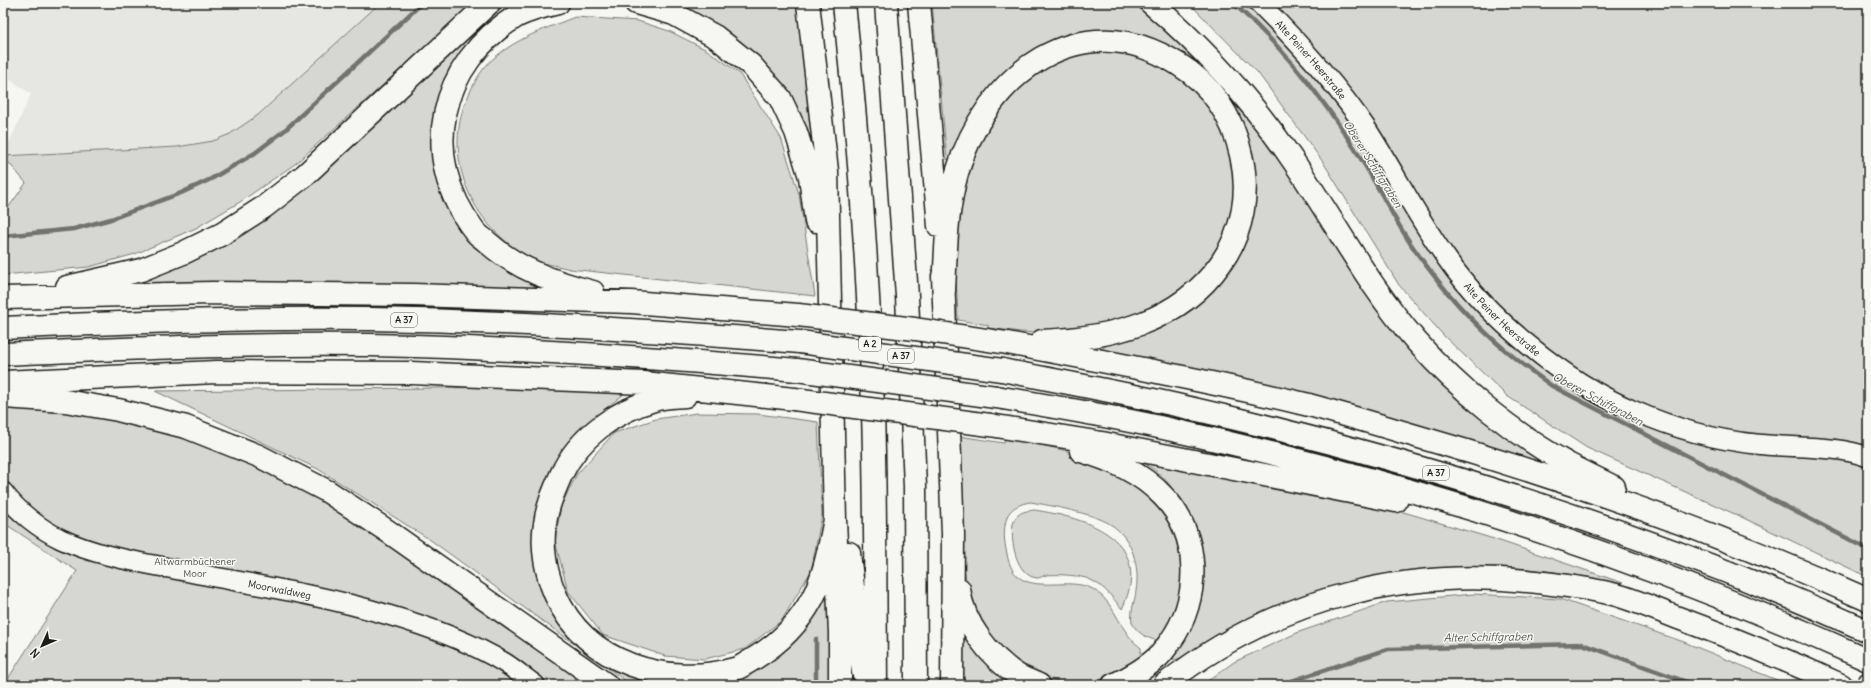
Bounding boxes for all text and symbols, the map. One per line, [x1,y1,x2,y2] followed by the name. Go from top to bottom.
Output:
[1273,18,1349,102] street label: Alte Peiner Heerstraße
[1340,118,1406,211] water label: Oberer Schiffgraben
[1461,280,1543,359] street label: Alte Peiner Heerstraße
[391,313,417,327] road number: A 37
[859,337,881,351] road number: A 2
[888,349,914,363] road number: A 37
[1550,369,1646,429] water label: Oberer Schiffgraben
[1423,466,1449,480] road number: A 37
[154,555,236,580] park label: Altwarmbüchener Moor
[247,577,312,602] street label: Moorwaldweg
[22,626,62,666] north arrow
[1443,629,1533,645] water label: Alter Schiffgraben
[27,645,43,661] text: N

